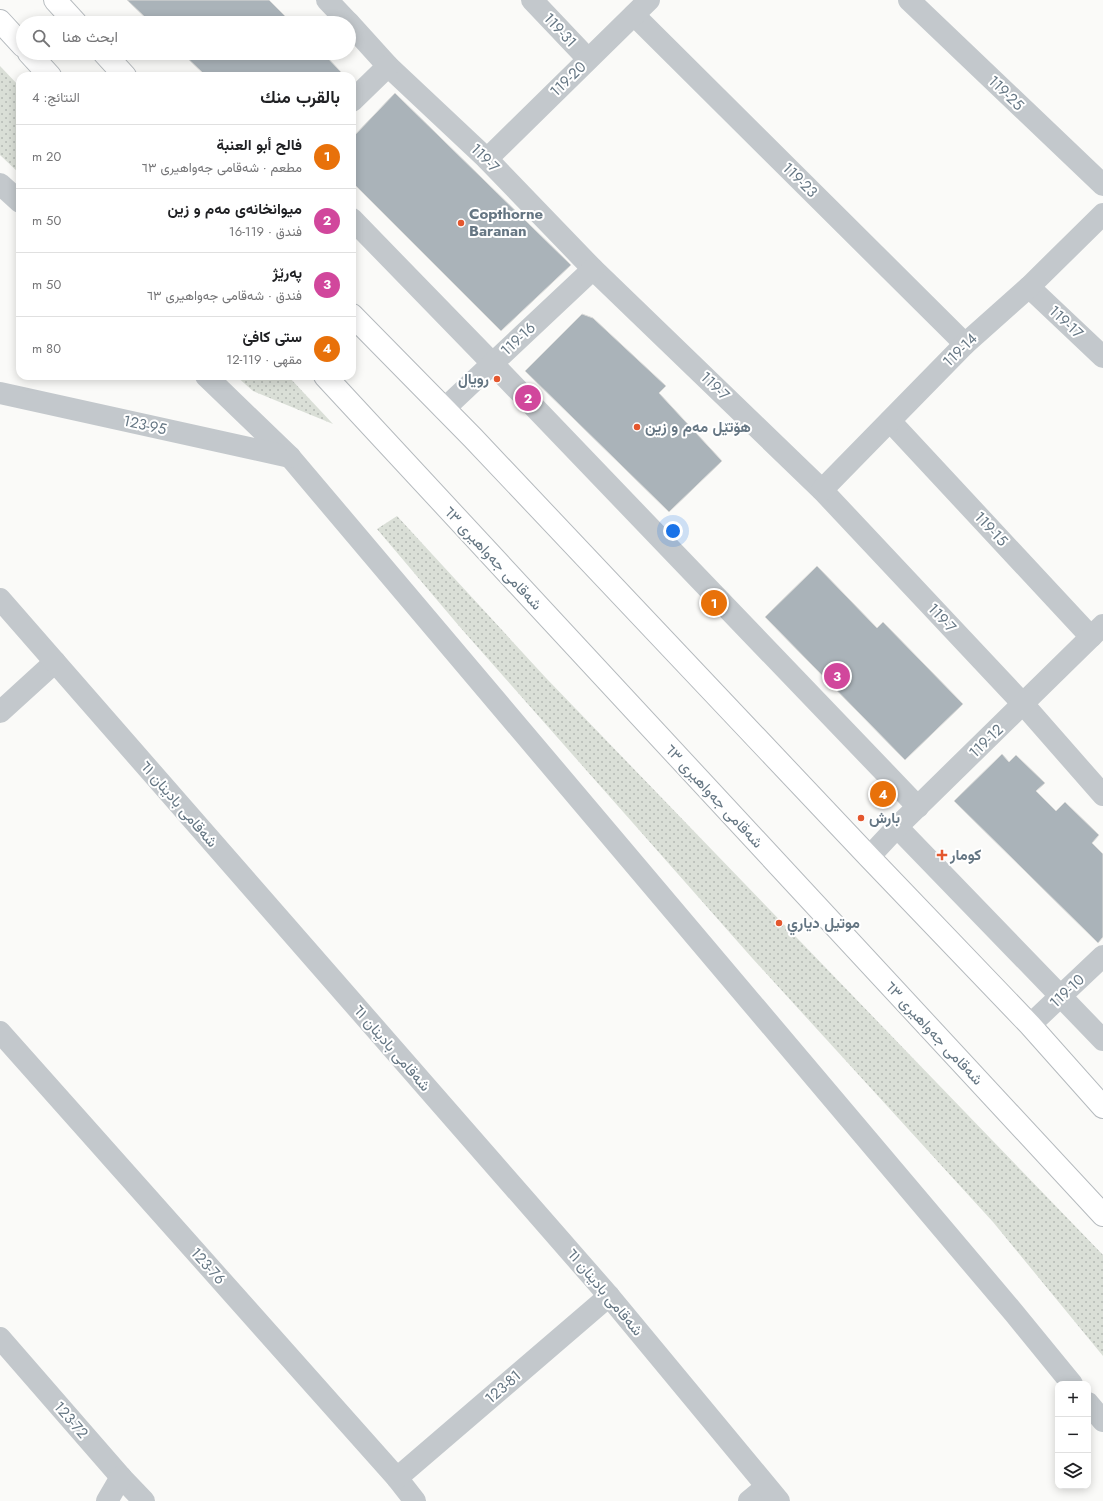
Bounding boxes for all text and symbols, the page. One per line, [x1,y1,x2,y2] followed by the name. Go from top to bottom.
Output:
[538,8,582,52] street label: 119-31
[16,16,356,60] search box
[62,26,118,48] text: ابحث هنا
[30,27,52,49] icon: search
[545,56,591,102] street label: 119-20
[983,70,1029,116] street label: 119-25
[260,85,340,109] text: بالقرب منك
[32,88,80,107] text: النتائج: 4
[216,134,302,156] text: فالح أبو العنبة
[465,138,505,178] street label: 119-7
[32,147,61,166] text: 20 m
[324,147,330,166] text: 1
[777,157,823,203] street label: 119-23
[142,158,302,177] text: مطعم · شەقامی جەواهیری ٦٣
[167,198,302,220] text: میوانخانەی مەم و زین
[469,203,544,242] place label: Copthorne Baranan
[32,211,61,230] text: 50 m
[323,211,331,230] text: 2
[456,218,466,228] marker: Copthorne Baranan
[229,222,302,241] text: فندق · 119-16
[272,262,302,284] text: پەرێژ
[32,275,61,294] text: 50 m
[323,275,331,294] text: 3
[147,286,302,305] text: فندق · شەقامی جەواهیری ٦٣
[1044,300,1088,344] street label: 119-17
[496,317,540,361] street label: 119-16
[242,326,302,348] text: ستی کافێ
[938,328,982,372] street label: 119-14
[32,339,61,358] text: 80 m
[322,339,332,358] text: 4
[226,350,302,369] text: مقهى · 119-12
[695,367,735,406] street label: 119-7
[458,368,489,390] place label: رویال
[492,374,502,384] marker: رویال
[515,383,541,413] pin: 2
[121,410,169,440] street label: 123-95
[645,416,751,438] place label: هۆتێل مەم و زین
[632,422,642,432] marker: هۆتێل مەم و زین
[439,501,547,615] street label: شەقامی جەواهیری ٦٣
[969,507,1013,551] street label: 119-15
[663,521,683,541] your location
[701,588,727,618] pin: 1
[923,598,961,638] street label: 119-7
[824,661,850,691] pin: 3
[964,719,1008,763] street label: 119-12
[660,739,768,853] street label: شەقامی جەواهیری ٦٣
[135,756,223,852] street label: شەقامی بادینان ٦١
[870,779,896,809] pin: 4
[869,807,900,829] place label: بارش
[856,813,866,823] marker: بارش
[949,844,981,866] place label: کومار
[937,850,947,860] marker: کومار
[787,912,860,936] place label: موتيل دياري
[774,918,784,928] marker: موتيل دياري
[1044,969,1090,1013] street label: 119-10
[880,976,988,1090] street label: شەقامی جەواهیری ٦٣
[348,1000,436,1096] street label: شەقامی بادینان ٦١
[185,1243,231,1289] street label: 123-76
[562,1243,648,1341] street label: شەقامی بادینان ٦١
[480,1365,526,1409] street label: 123-81
[1055,1381,1091,1489] map controls
[1055,1381,1091,1417] button: +
[49,1397,93,1443] street label: 123-72
[1055,1417,1091,1453] button: −
[1055,1453,1091,1489] button: layers

